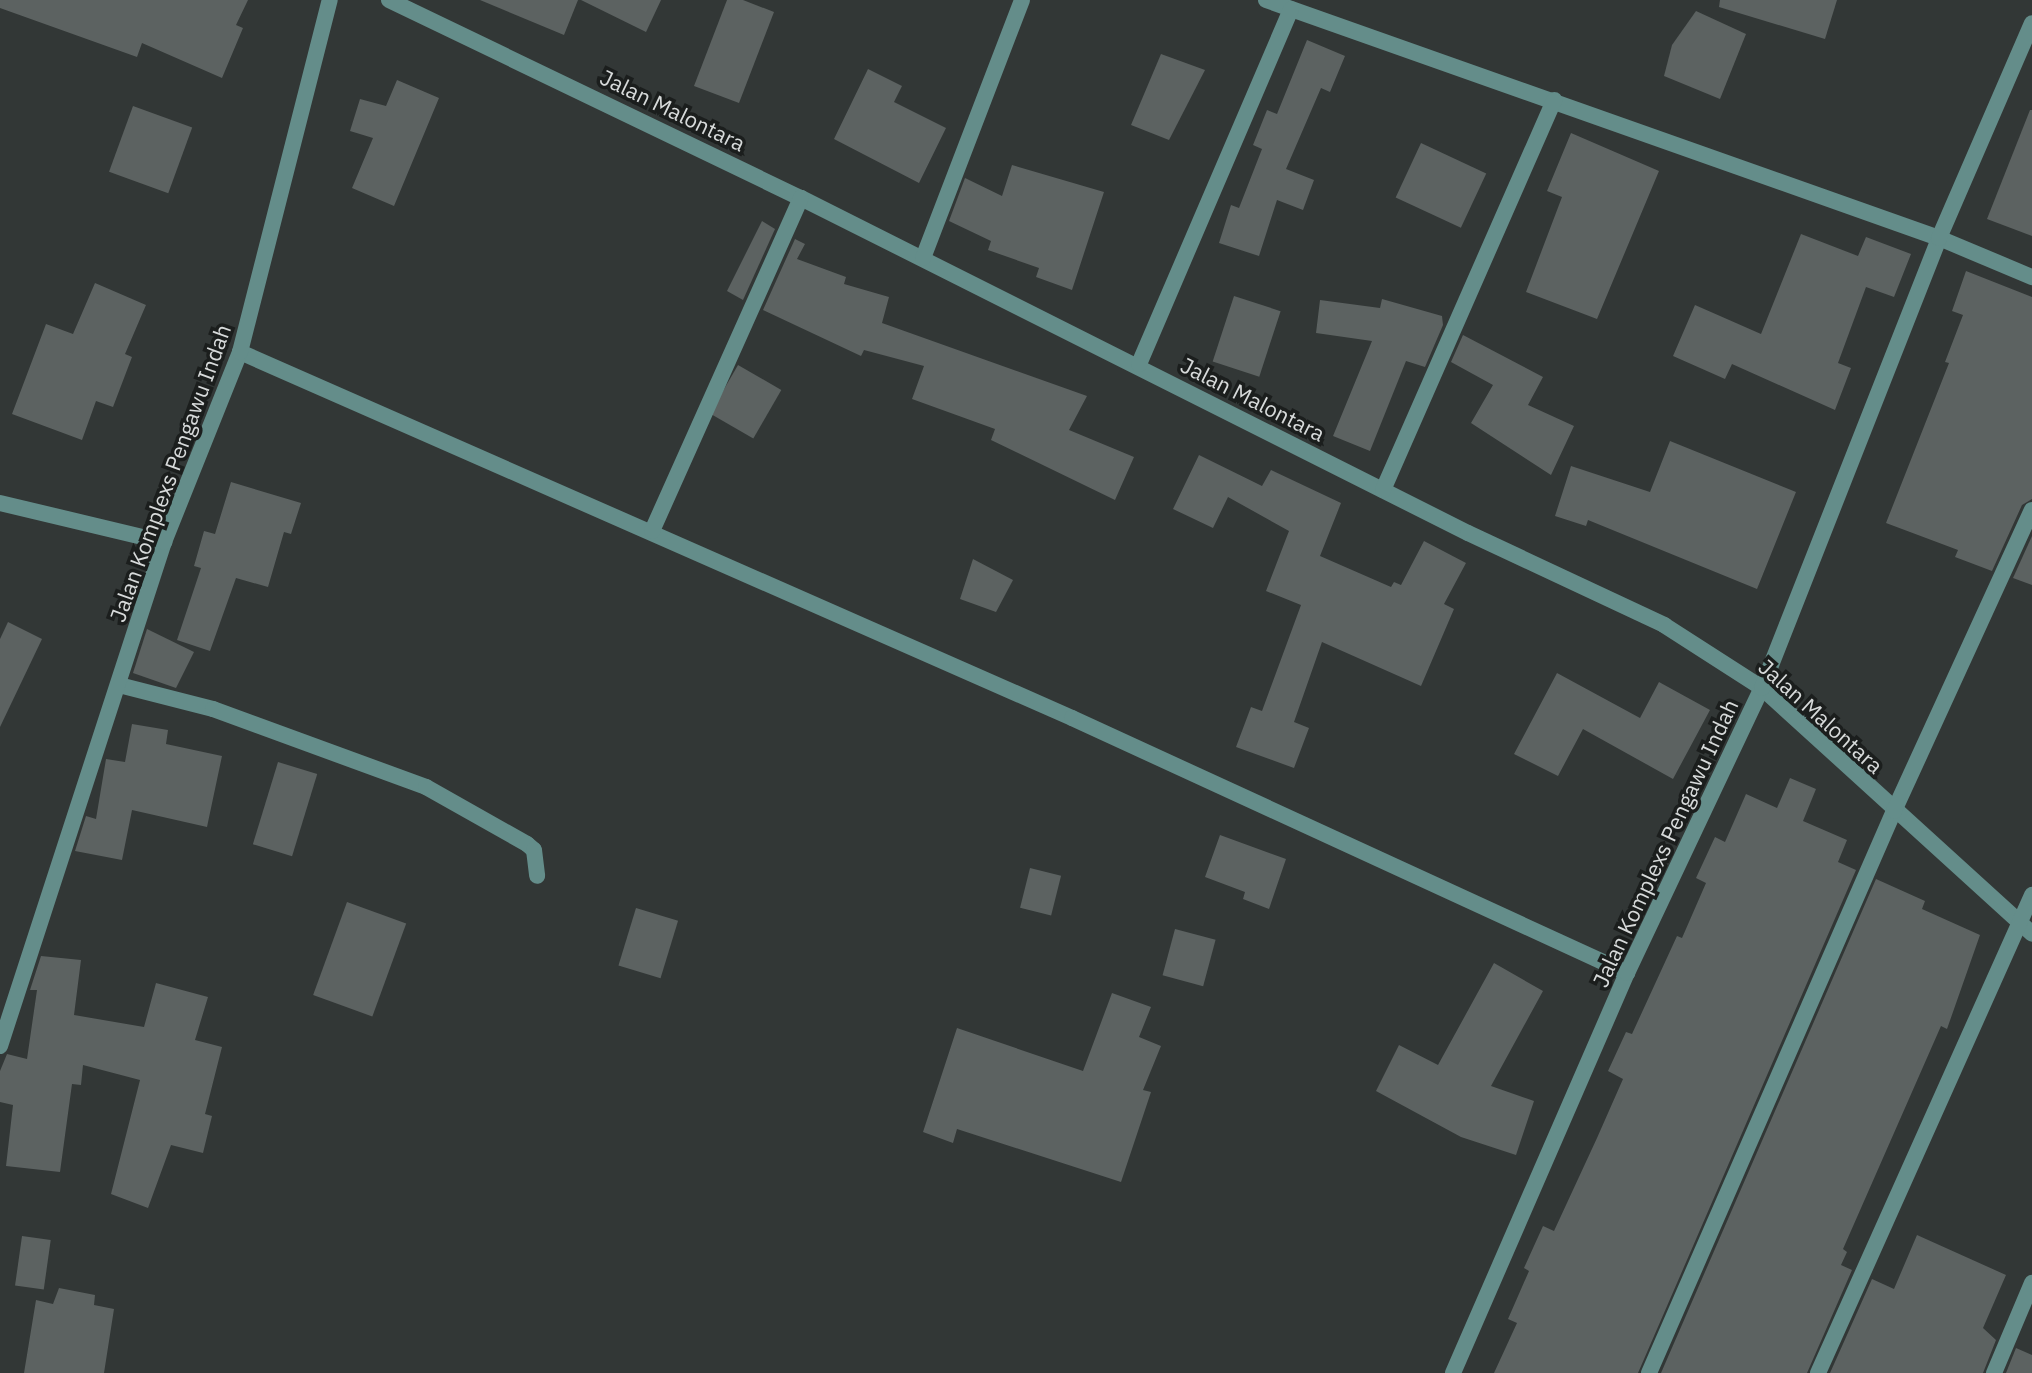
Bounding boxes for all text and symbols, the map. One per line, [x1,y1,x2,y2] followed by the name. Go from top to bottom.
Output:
[596,64,750,156] street label: Jalan Malontara
[104,321,236,625] street label: Jalan Komplexs Pengawu Indah
[1177,351,1329,447] street label: Jalan Malontara
[1753,653,1889,779] street label: Jalan Malontara
[1587,695,1743,991] street label: Jalan Komplexs Pengawu Indah

